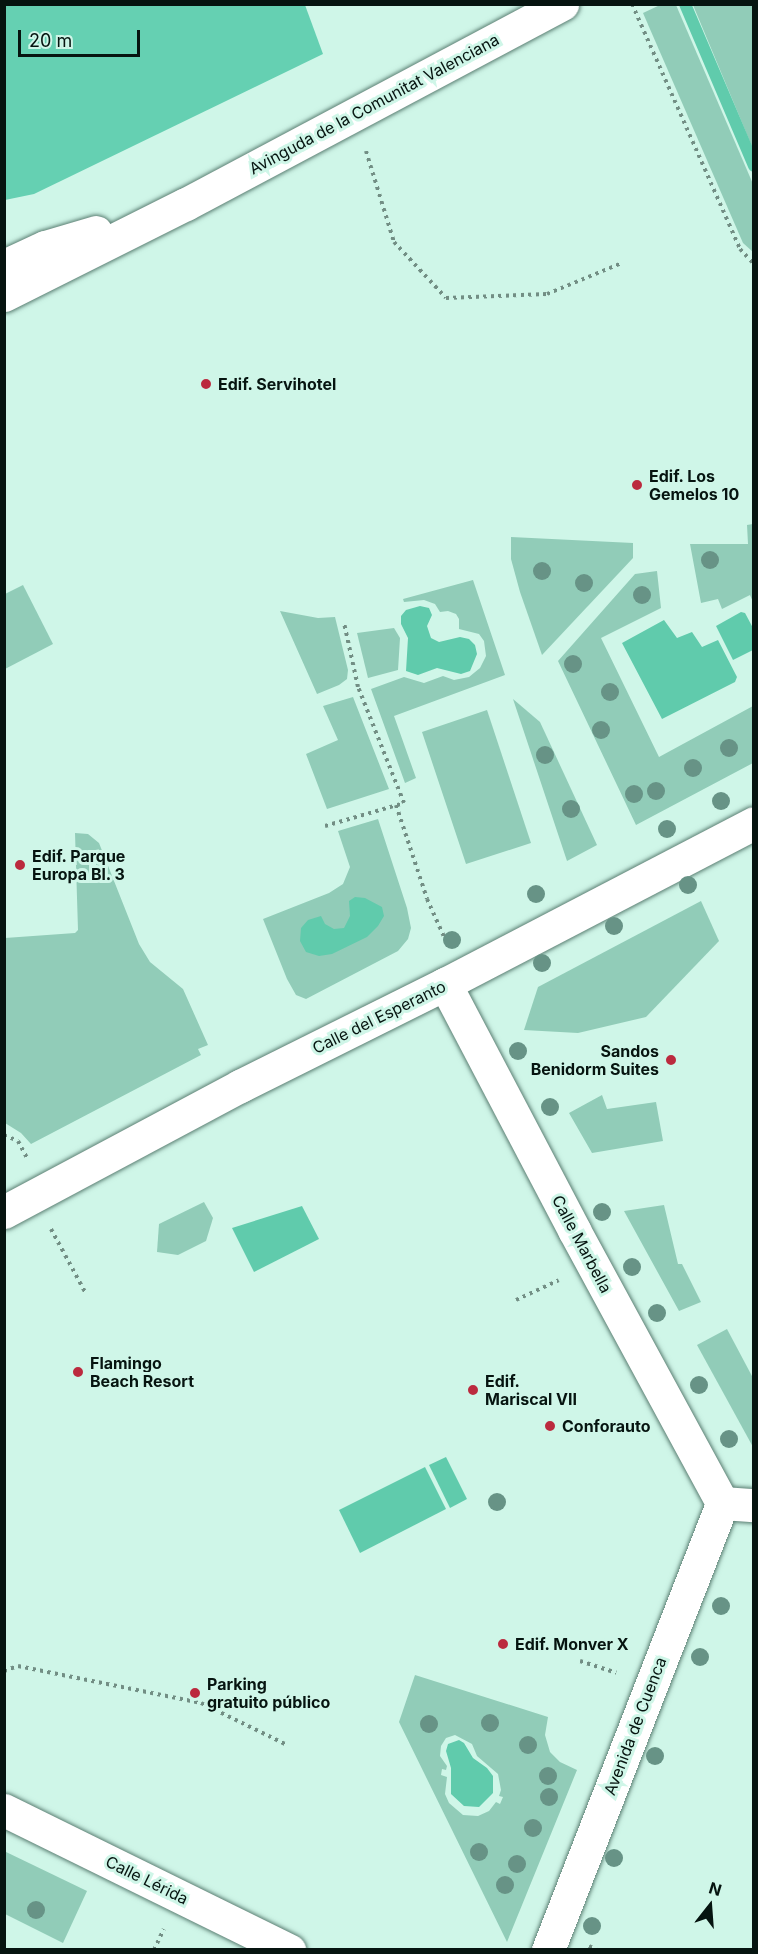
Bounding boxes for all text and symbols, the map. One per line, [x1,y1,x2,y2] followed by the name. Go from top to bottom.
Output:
[21,18,142,56] scale bar
[29,30,72,51] text: 20 m
[246,30,502,178] street label: Avinguda de la Comunitat Valenciana
[218,374,337,394] place label: Edif. Servihotel
[199,377,213,391] marker: Edif. Servihotel
[649,466,739,504] place label: Edif. Los Gemelos 10
[630,478,644,492] marker: Edif. Los Gemelos 10
[32,846,126,884] place label: Edif. Parque Europa Bl. 3
[13,858,27,872] marker: Edif. Parque Europa Bl. 3
[309,976,449,1058] street label: Calle del Esperanto
[531,1041,659,1079] place label: Sandos Benidorm Suites
[664,1053,678,1067] marker: Sandos Benidorm Suites
[548,1192,616,1296] street label: Calle Marbella
[90,1353,194,1391] place label: Flamingo Beach Resort
[71,1365,85,1379] marker: Flamingo Beach Resort
[485,1371,577,1409] place label: Edif. Mariscal VII
[466,1383,480,1397] marker: Edif. Mariscal VII
[562,1416,651,1436] place label: Conforauto
[543,1419,557,1433] marker: Conforauto
[515,1634,629,1654] place label: Edif. Monver X
[496,1637,510,1651] marker: Edif. Monver X
[600,1654,670,1798] street label: Avenida de Cuenca
[207,1674,330,1712] place label: Parking gratuito público
[188,1686,202,1700] marker: Parking gratuito público
[103,1852,191,1908] street label: Calle Lérida
[680,1876,740,1936] north arrow
[706,1877,724,1900] text: N

